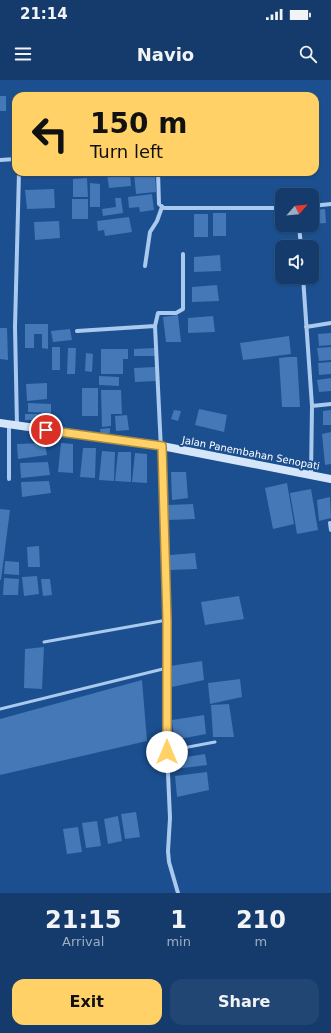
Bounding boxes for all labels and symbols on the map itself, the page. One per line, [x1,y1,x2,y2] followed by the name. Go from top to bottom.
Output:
[275,188,319,232] north arrow
[29,413,63,447] pin
[180,434,321,472] street label: Jalan Panembahan Senopati
[146,731,188,773] position arrow

